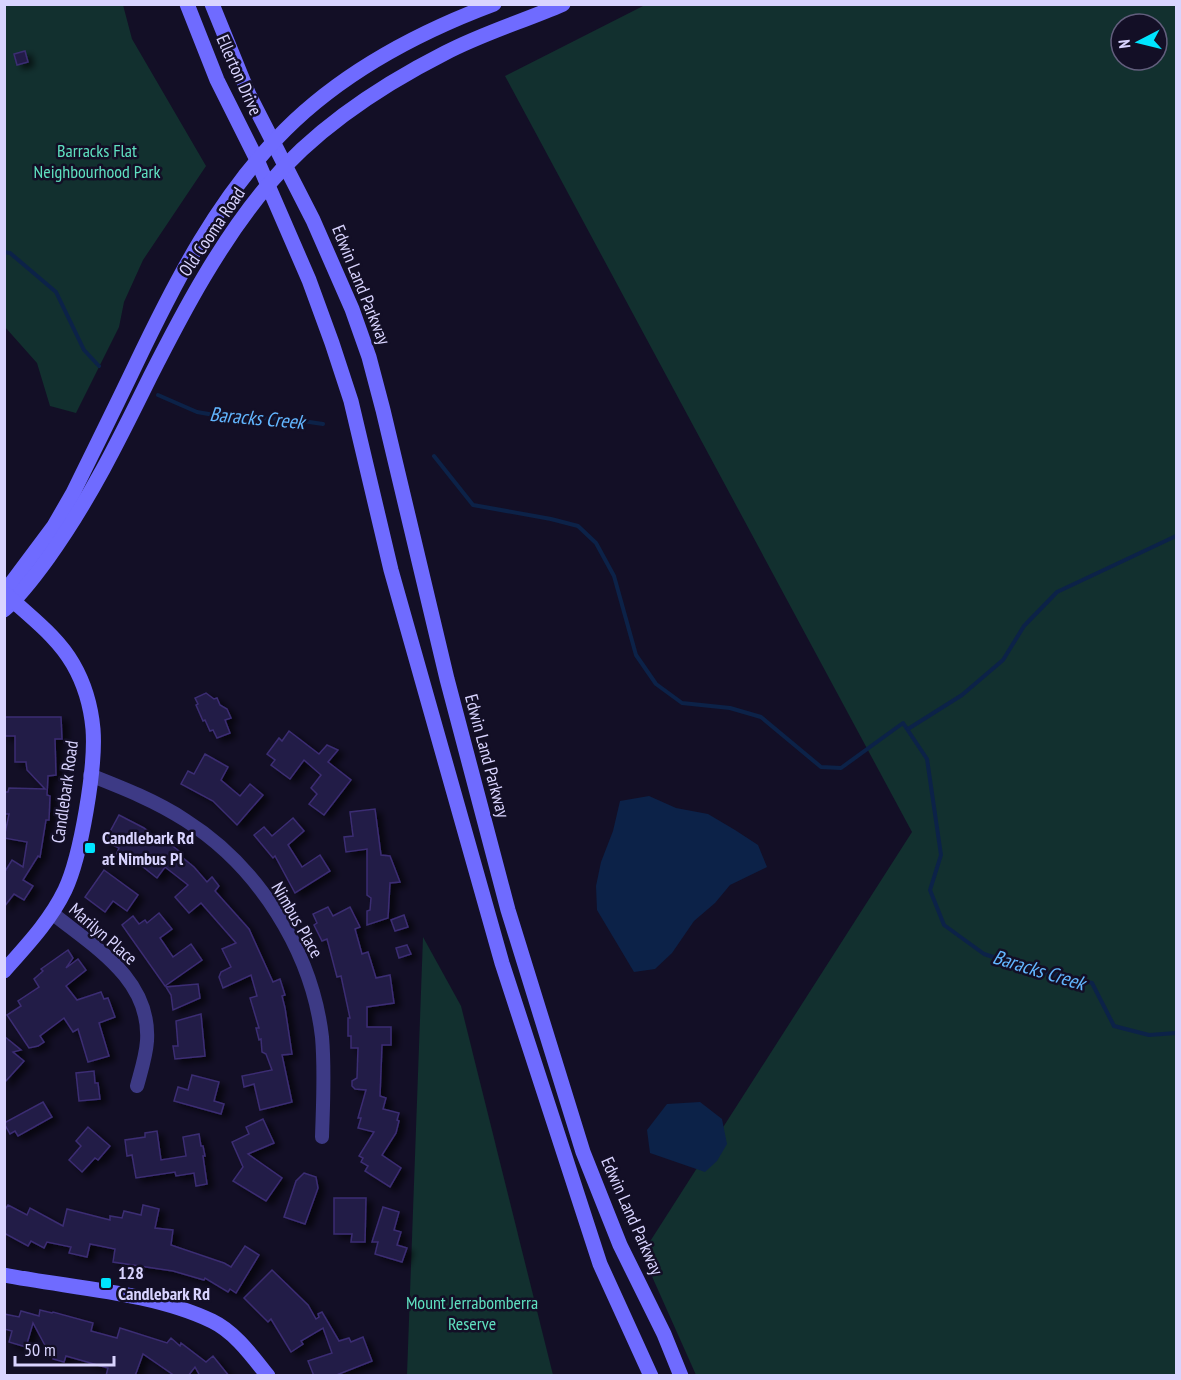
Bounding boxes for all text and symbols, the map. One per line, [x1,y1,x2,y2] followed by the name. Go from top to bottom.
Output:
[1109,12,1169,72] north arrow
[211,31,267,119] street label: Ellerton Drive
[1114,38,1135,49] text: N
[34,139,160,183] park label: Barracks Flat Neighbourhood Park
[173,183,250,281] street label: Old Cooma Road
[327,222,396,348] street label: Edwin Land Parkway
[208,401,308,435] water label: Baracks Creek
[460,692,515,820] street label: Edwin Land Parkway
[46,739,83,845] street label: Candlebark Road
[102,826,194,870] place label: Candlebark Rd at Nimbus Pl
[83,841,97,855] marker: Candlebark Rd at Nimbus Pl
[267,878,328,962] street label: Nimbus Place
[64,898,142,970] street label: Marilyn Place
[990,944,1091,997] water label: Baracks Creek
[596,1153,669,1279] street label: Edwin Land Parkway
[118,1261,210,1305] place label: 128 Candlebark Rd
[99,1276,113,1290] marker: 128 Candlebark Rd
[406,1291,538,1335] park label: Mount Jerrabomberra Reserve
[15,1329,114,1367] scale bar
[24,1338,56,1361] text: 50 m

